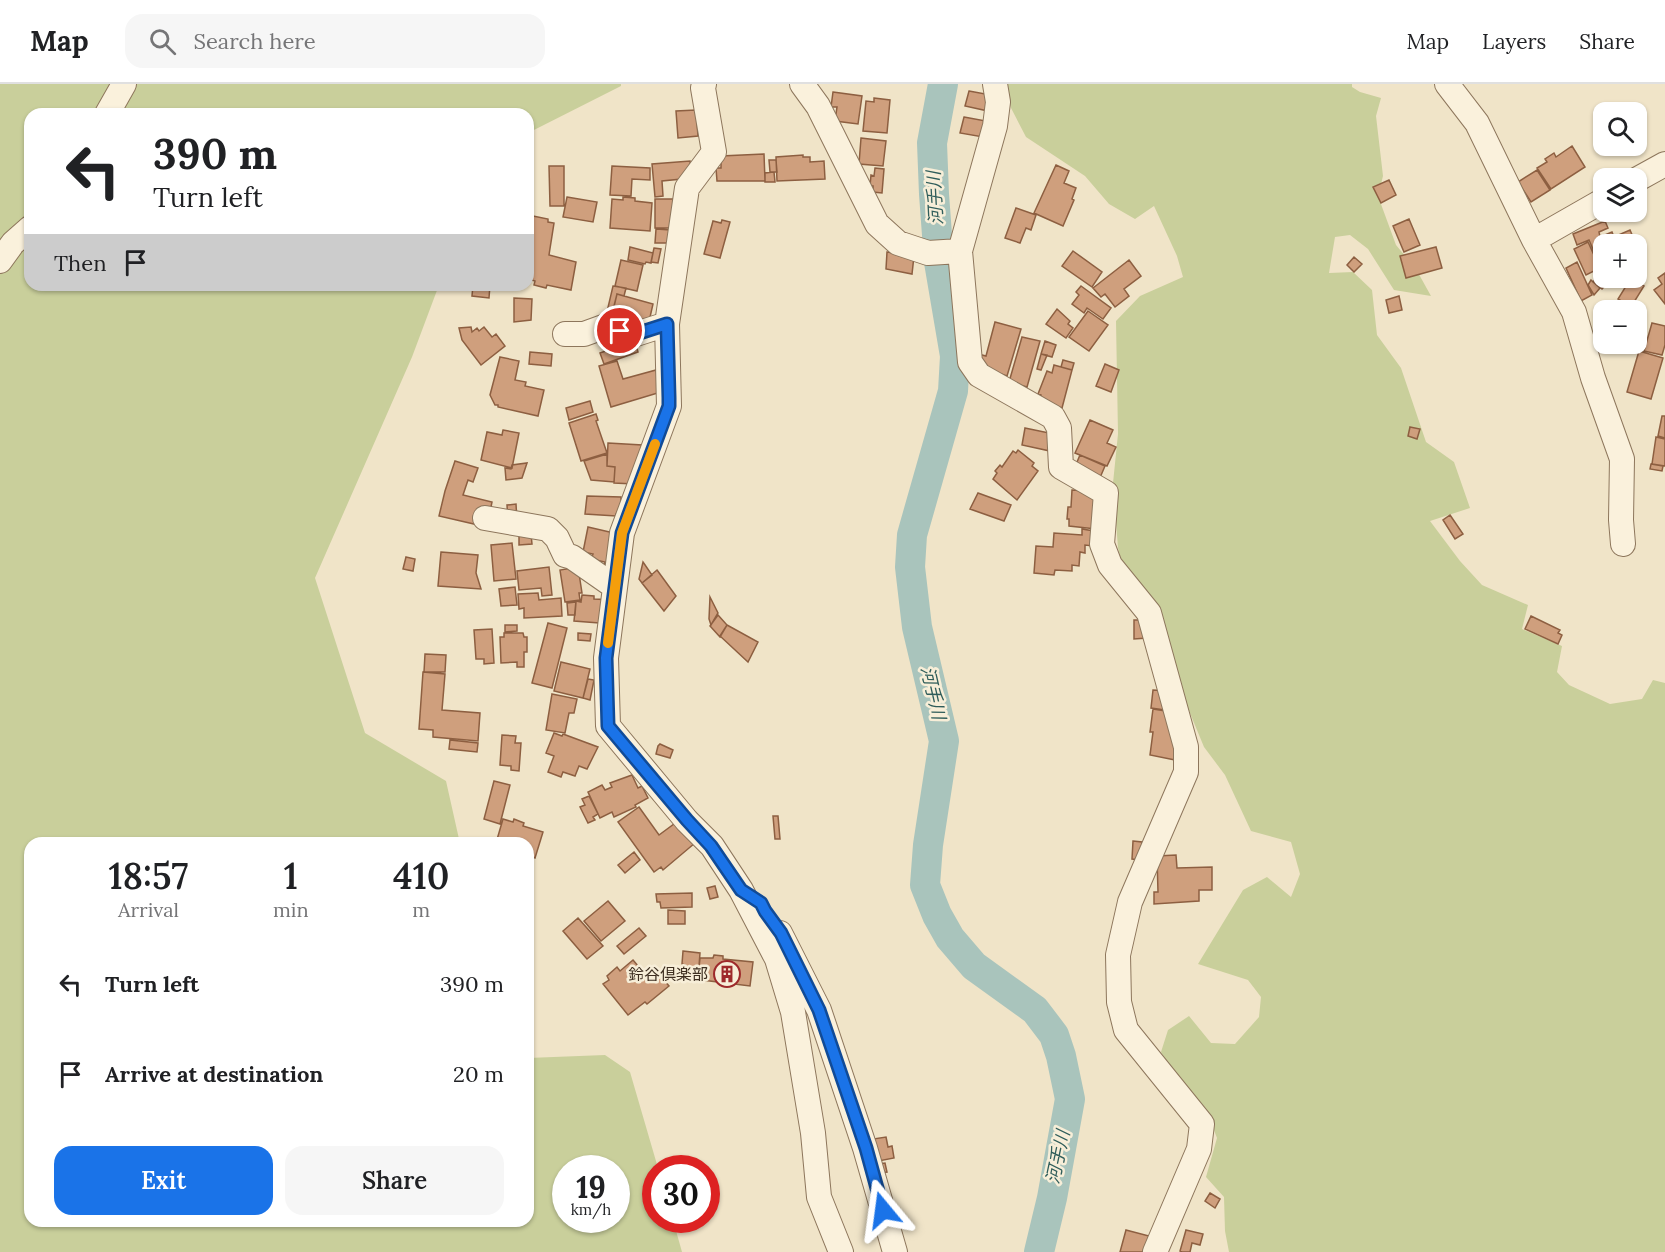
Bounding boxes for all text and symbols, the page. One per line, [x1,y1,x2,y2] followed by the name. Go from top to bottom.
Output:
[125,14,545,68] search box
[30,23,89,59] text: Map
[146,25,179,58] icon: search
[194,27,316,55] text: Search here
[1406,28,1449,55] text: Map
[1482,28,1546,55] text: Layers
[1579,28,1635,55] text: Share
[1593,102,1647,354] map controls
[1593,102,1647,156] button: search
[153,127,277,181] text: 390 m
[54,132,132,210] icon: left
[921,168,947,226] water label: 河手川
[1593,168,1647,222] button: layers
[153,180,263,214] text: Turn left
[1593,234,1647,288] button: +
[119,246,152,279] icon: arrive
[54,249,107,277] text: Then
[1593,300,1647,354] button: −
[594,305,645,356] pin
[603,314,636,347] icon: arrive
[916,664,951,724] water label: 河手川
[109,853,188,899] text: 18:57
[284,853,298,899] text: 1
[393,853,449,899] text: 410
[118,897,179,922] text: Arrival
[273,897,309,922] text: min
[412,897,430,922] text: m
[712,959,742,989] building icon: 鈴谷倶楽部
[628,964,708,984] place label: 鈴谷倶楽部
[54,968,87,1001] icon: left
[105,970,199,998] text: Turn left
[440,970,504,998] text: 390 m
[54,1058,87,1091] icon: arrive
[105,1060,323,1088] text: Arrive at destination
[453,1060,504,1088] text: 20 m
[1041,1126,1075,1186] water label: 河手川
[54,1146,273,1215] button: Exit
[285,1146,504,1215] button: Share
[642,1155,720,1233] speed limit sign: 30
[576,1168,606,1206] text: 19
[851,1178,915,1242] position arrow
[571,1200,611,1219] text: km/h

